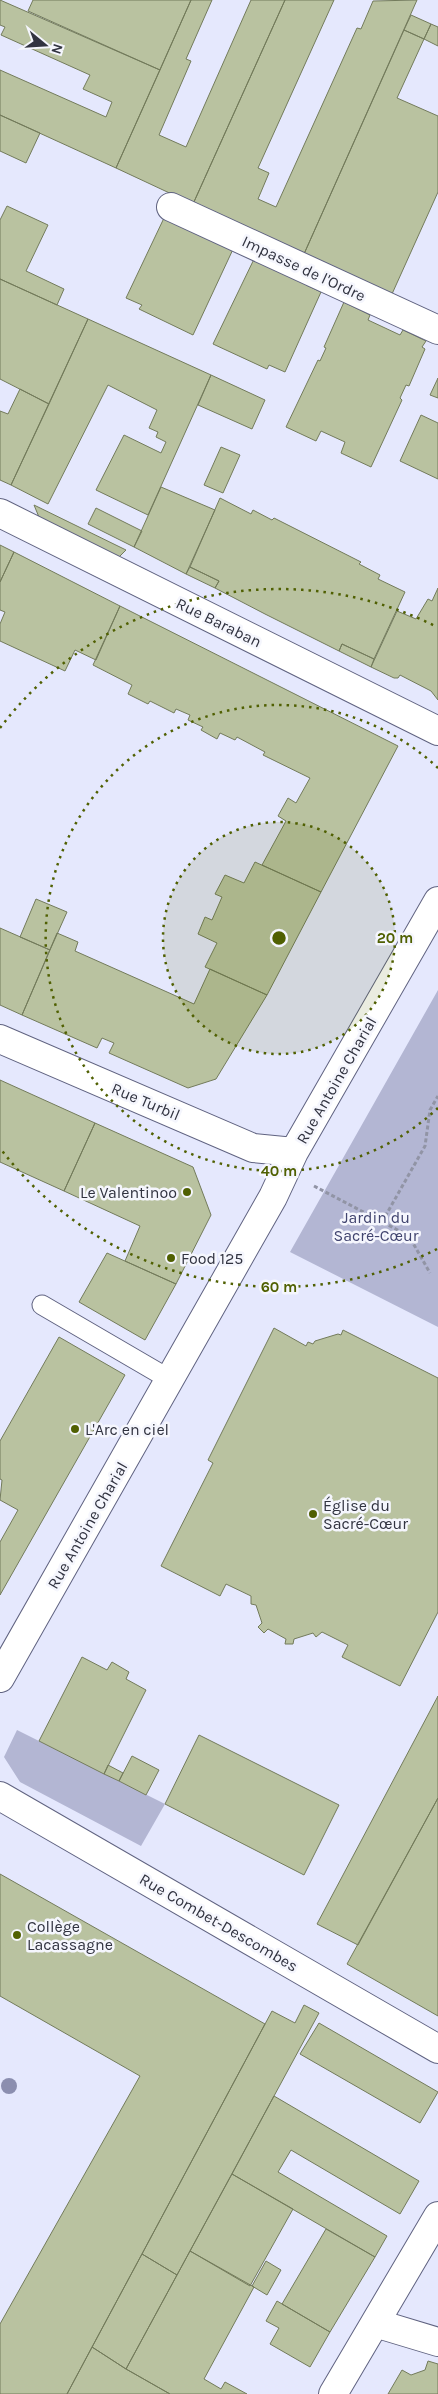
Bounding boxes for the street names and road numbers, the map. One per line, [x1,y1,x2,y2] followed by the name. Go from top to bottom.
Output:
[239,231,369,305] street label: Impasse de l'Ordre
[173,594,265,651] street label: Rue Baraban
[292,1013,381,1147] street label: Rue Antoine Charial
[109,1079,183,1124] street label: Rue Turbil
[43,1458,132,1592] street label: Rue Antoine Charial
[136,1869,301,1976] street label: Rue Combet-Descombes

